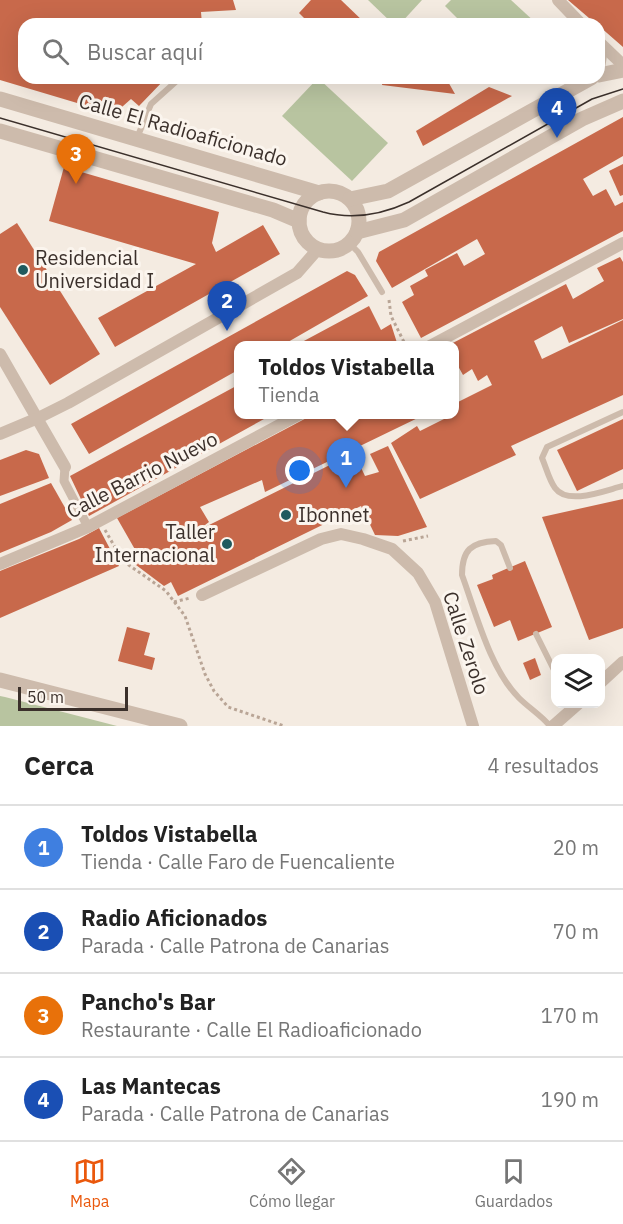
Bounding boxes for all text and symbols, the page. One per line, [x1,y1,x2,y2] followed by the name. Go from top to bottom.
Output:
[18,18,605,84] search box
[39,35,72,68] icon: search
[87,37,203,66] text: Buscar aquí
[76,87,290,172] street label: Calle El Radioaficionado
[538,88,576,138] pin: 4
[56,134,96,184] pin: 3
[35,244,154,294] place label: Residencial Universidad I
[16,263,30,277] marker: Residencial Universidad I
[208,282,246,331] pin: 2
[234,341,459,419] popup
[258,352,435,381] text: Toldos Vistabella
[258,381,319,408] text: Tienda
[62,425,222,524] street label: Calle Barrio Nuevo
[326,438,366,488] pin: 1
[285,456,314,485] your location
[298,501,370,528] place label: Ibonnet
[279,508,293,522] marker: Ibonnet
[95,518,215,568] place label: Taller Internacional
[220,537,234,551] marker: Taller Internacional
[437,588,496,698] street label: Calle Zerolo
[551,654,605,708] map controls
[551,654,605,708] button: layers
[18,684,128,712] scale bar
[27,687,64,707] text: 50 m
[24,748,94,782] text: Cerca
[487,752,599,779] text: 4 resultados
[81,819,257,848] text: Toldos Vistabella
[38,834,50,861] text: 1
[553,834,599,861] text: 20 m
[81,848,395,875] text: Tienda · Calle Faro de Fuencaliente
[81,903,267,932] text: Radio Aficionados
[38,918,50,945] text: 2
[553,918,599,945] text: 70 m
[81,932,389,959] text: Parada · Calle Patrona de Canarias
[81,987,215,1016] text: Pancho's Bar
[38,1002,50,1029] text: 3
[541,1002,599,1029] text: 170 m
[81,1016,422,1043] text: Restaurante · Calle El Radioaficionado
[81,1071,221,1100] text: Las Mantecas
[38,1086,50,1113] text: 4
[541,1086,599,1113] text: 190 m
[81,1100,389,1127] text: Parada · Calle Patrona de Canarias
[70,1155,109,1211] tab: Mapa
[249,1155,335,1211] tab: Cómo llegar
[475,1155,553,1211] tab: Guardados

